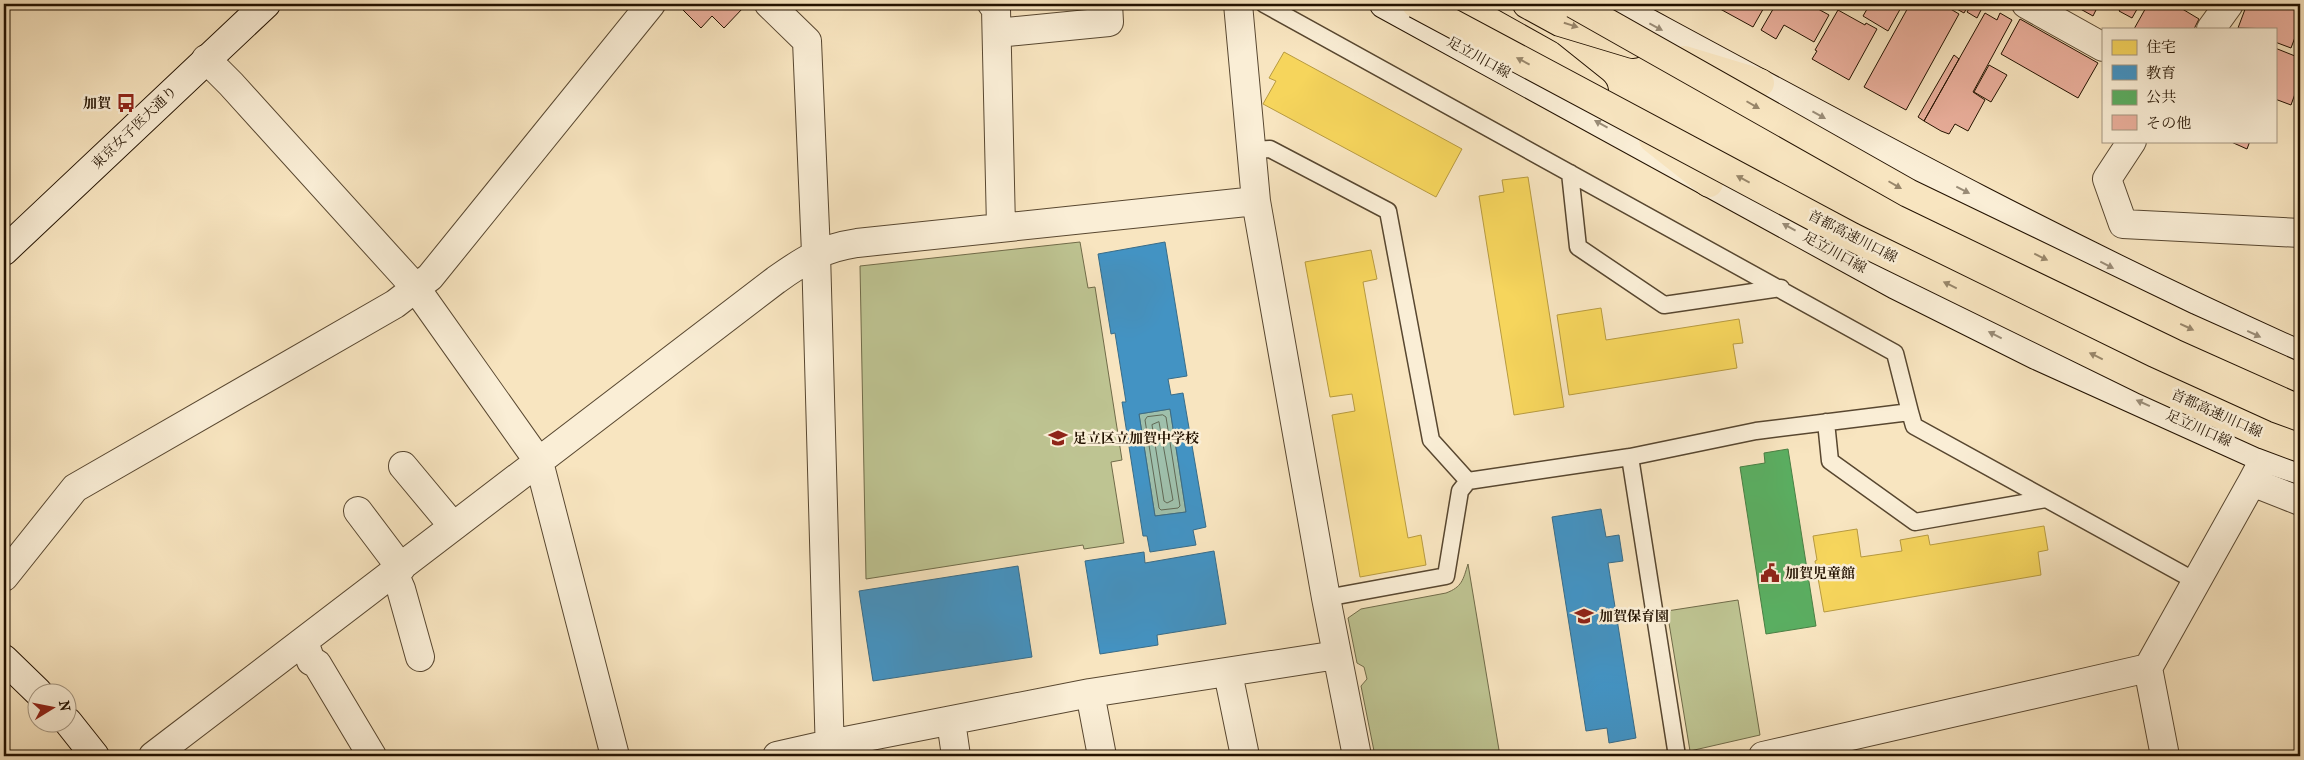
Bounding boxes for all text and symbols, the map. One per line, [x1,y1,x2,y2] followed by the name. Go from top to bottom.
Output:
[1564,22,1579,29] one-way arrow
[1649,23,1663,31] one-way arrow
[2102,28,2276,142] legend
[1444,33,1513,82] street label: 足立川口線
[2146,38,2176,56] text: 住宅
[1516,57,1530,65] one-way arrow
[2146,64,2176,82] text: 教育
[88,82,181,172] street label: 東京女子医大通り
[2146,88,2176,106] text: 公共
[115,92,137,114] bus stop icon: 加賀
[83,95,111,112] place label: 加賀
[1746,101,1761,109] one-way arrow
[1811,111,1826,119] one-way arrow
[2146,114,2191,132] text: その他
[1593,120,1608,128] one-way arrow
[1736,175,1751,183] one-way arrow
[1888,181,1901,190] one-way arrow
[1955,186,1970,194] one-way arrow
[1805,207,1900,266] street label: 首都高速川口線
[1782,223,1797,231] one-way arrow
[1800,228,1869,277] street label: 足立川口線
[2033,253,2048,261] one-way arrow
[2100,261,2114,269] one-way arrow
[1943,281,1957,289] one-way arrow
[2180,323,2194,331] one-way arrow
[2247,330,2261,338] one-way arrow
[1988,331,2002,339] one-way arrow
[2089,352,2103,360] one-way arrow
[2169,386,2265,441] street label: 首都高速川口線
[2136,398,2150,406] one-way arrow
[2163,406,2234,450] street label: 足立川口線
[1047,427,1069,449] school or university icon: 足立区立加賀中学校
[1073,430,1199,447] place label: 足立区立加賀中学校
[1759,562,1781,584] public building icon: 加賀児童館
[1785,565,1855,582] place label: 加賀児童館
[1573,605,1595,627] school or university icon: 加賀保育園
[1599,608,1669,625] place label: 加賀保育園
[28,682,78,732] north arrow
[55,699,74,713] text: N

